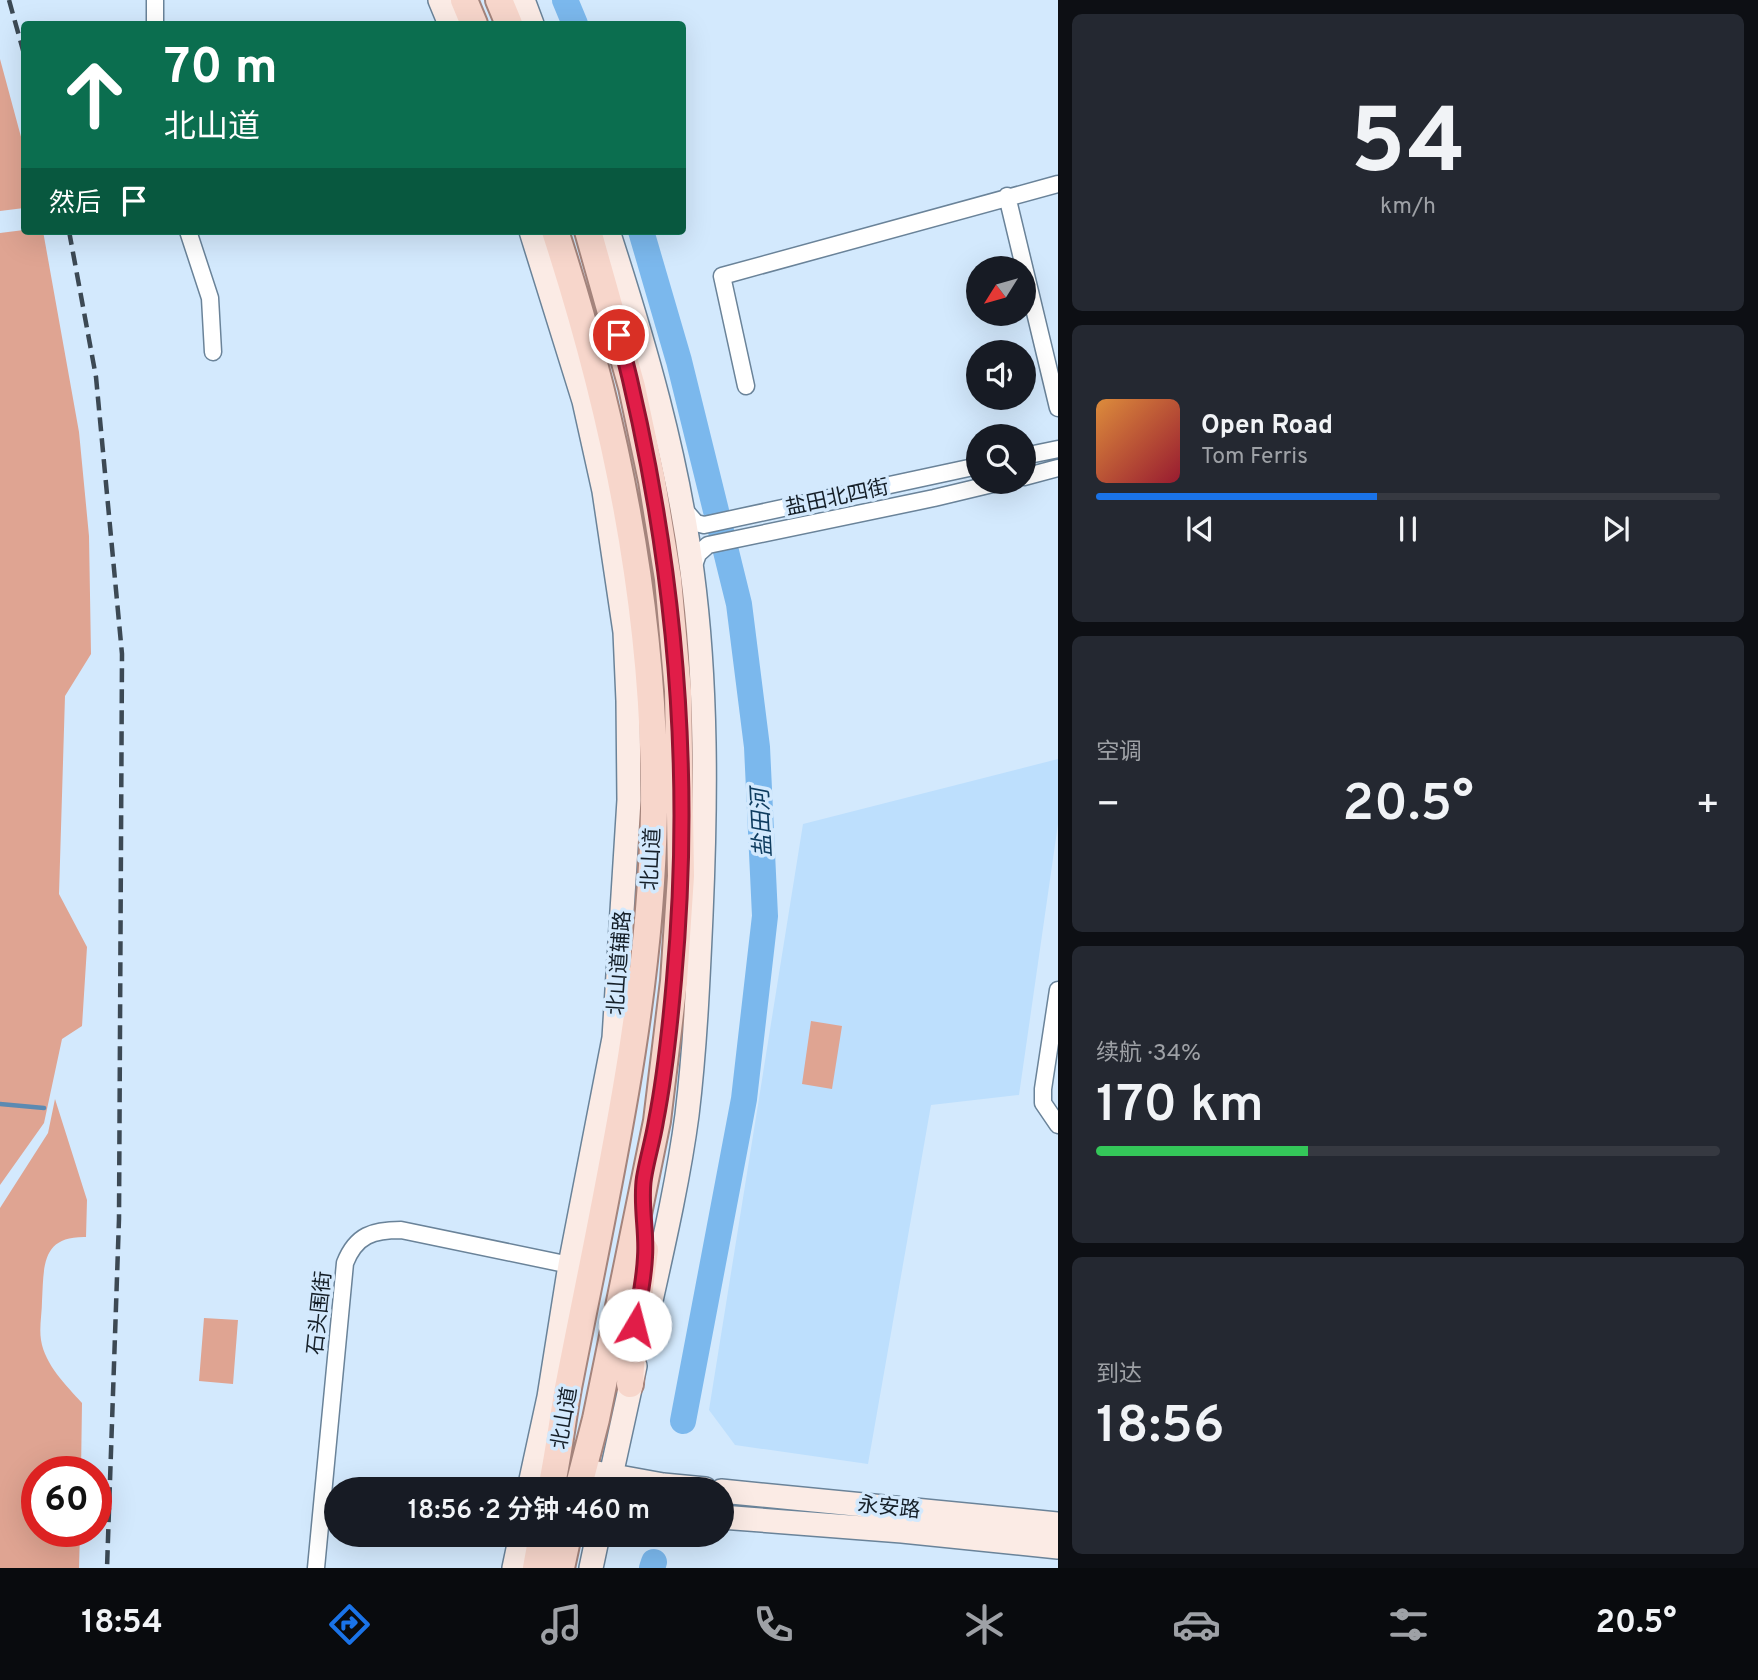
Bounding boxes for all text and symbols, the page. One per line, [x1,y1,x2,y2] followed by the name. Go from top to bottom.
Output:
[164,39,278,101] text: 70 m
[49,49,140,140] icon: ahead
[1350,90,1466,205] text: 54
[164,109,260,149] text: 北山道
[115,182,153,220] icon: arrive
[49,188,101,221] text: 然后
[1380,193,1436,222] text: km/h
[966,256,1036,326] north arrow
[966,256,1036,494] map controls
[589,305,649,365] pin
[600,316,638,354] icon: arrive
[966,340,1036,410] button: sound
[1201,410,1333,443] text: Open Road
[966,424,1036,494] button: search
[1201,443,1308,472] text: Tom Ferris
[783,474,891,523] street label: 盐田北四街
[1181,510,1219,548] icon: previous
[1389,510,1427,548] icon: pause
[1597,510,1635,548] icon: next
[1096,739,1142,768] text: 空调
[1342,773,1474,839] text: 20.5°
[1096,782,1121,831] text: −
[1695,782,1720,831] text: +
[747,784,780,858] water label: 盐田河
[637,827,668,891] street label: 北山道
[603,910,638,1016] street label: 北山道辅路
[1096,1040,1201,1069] text: 续航 · 34%
[1096,1074,1264,1140] text: 170 km
[303,1270,338,1356] street label: 石头围街
[598,1288,672,1362] position arrow
[1096,1361,1142,1390] text: 到达
[547,1385,584,1452] street label: 北山道
[1096,1395,1225,1461] text: 18:56
[21,1456,112,1547] speed limit sign: 60
[856,1492,922,1525] street label: 永安路
[408,1495,650,1528] text: 18:56 · 2 分钟 · 460 m
[325,1600,374,1649] icon: directions
[537,1600,586,1649] icon: music
[749,1600,798,1649] icon: phone
[960,1600,1009,1649] icon: climate
[1172,1600,1221,1649] icon: car
[1384,1600,1433,1649] icon: filters
[81,1604,163,1644] text: 18:54
[1595,1604,1677,1644] text: 20.5°

